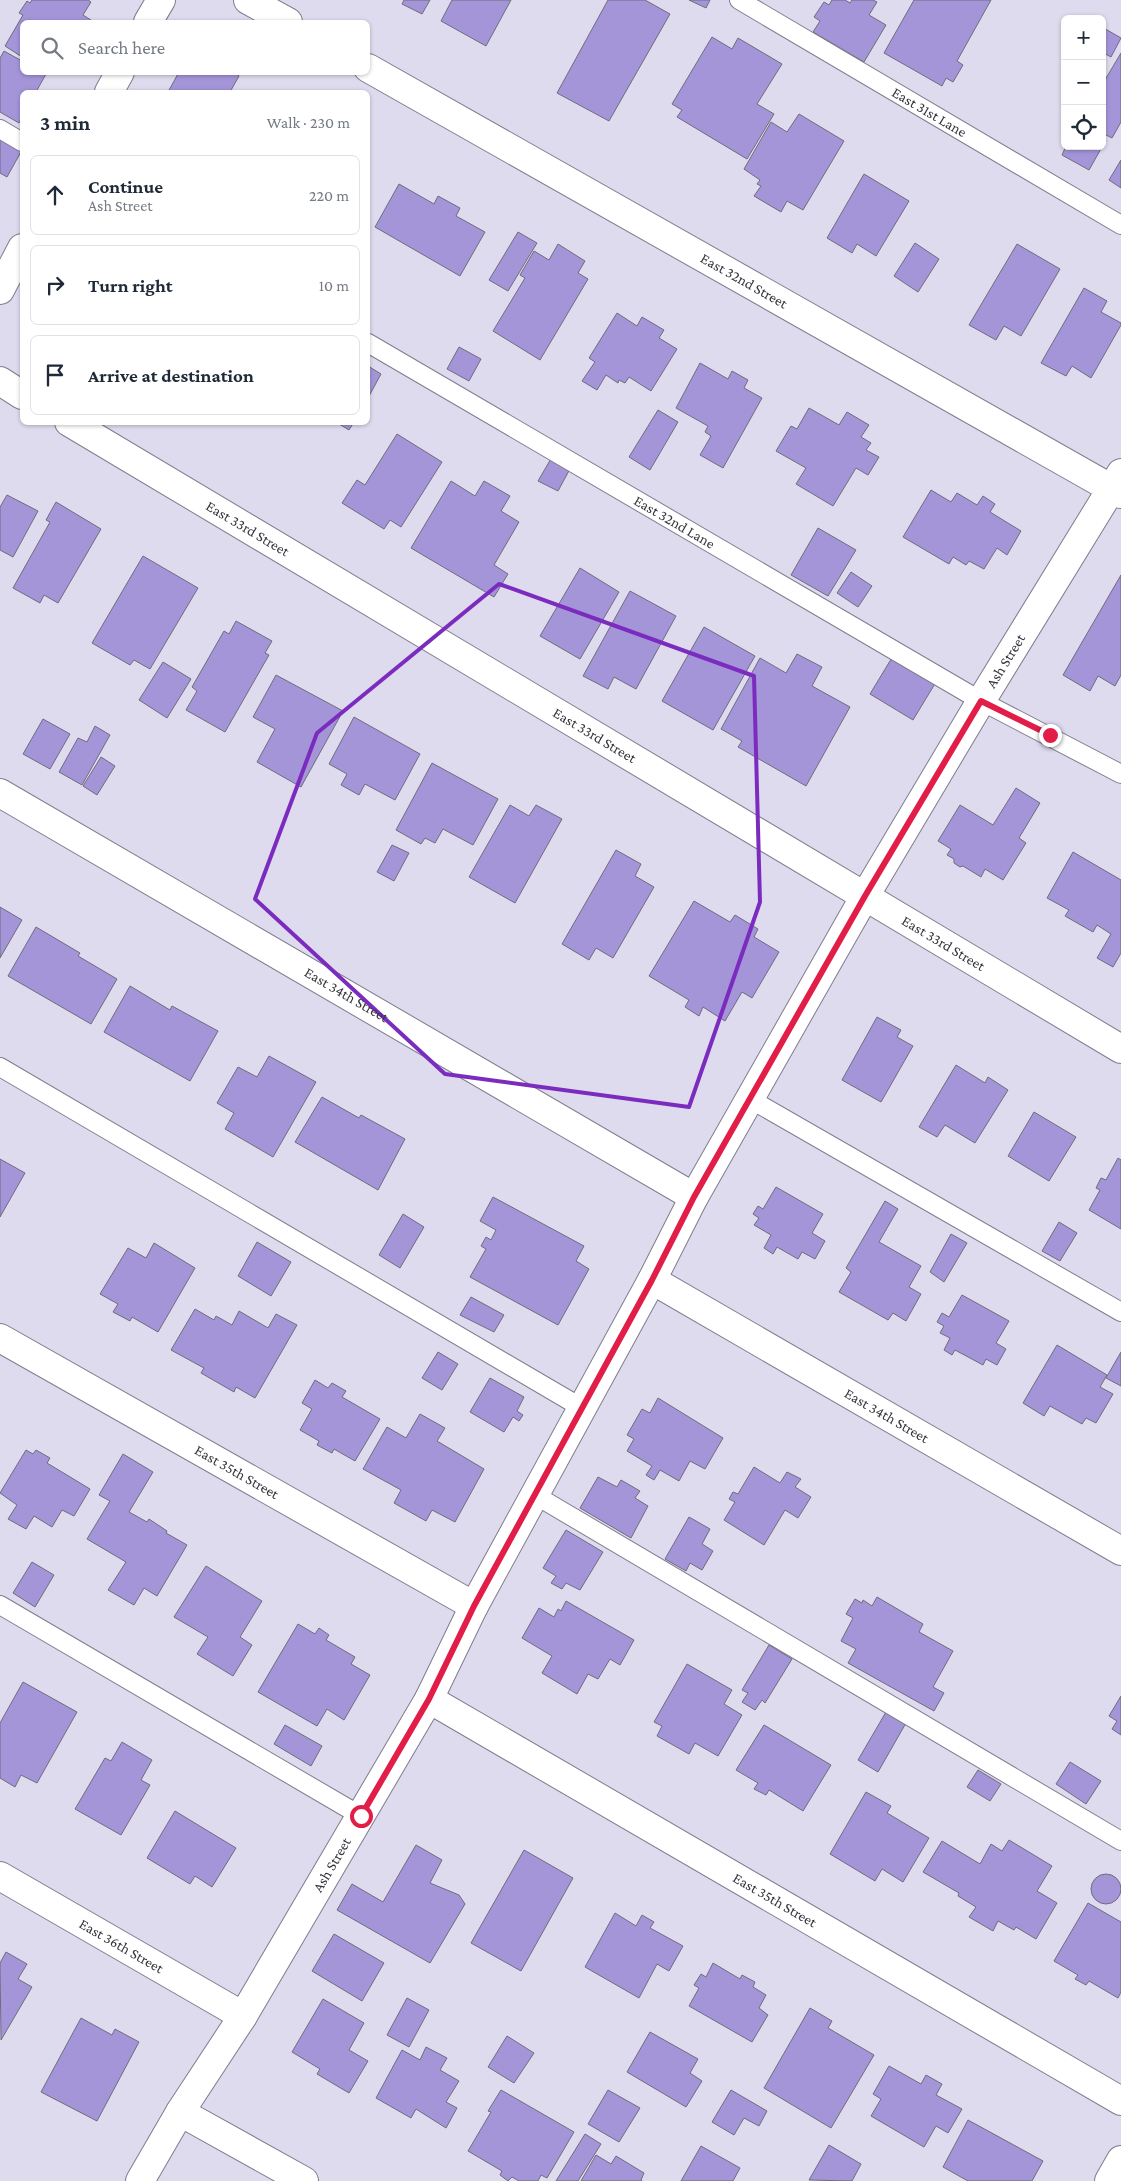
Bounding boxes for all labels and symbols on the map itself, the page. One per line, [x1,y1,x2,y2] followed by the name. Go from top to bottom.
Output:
[889,84,970,140] street label: East 31st Lane
[698,250,791,312] street label: East 32nd Street
[631,492,718,552] street label: East 32nd Lane
[203,498,293,560] street label: East 33rd Street
[983,630,1029,691] street label: Ash Street
[550,704,640,767] street label: East 33rd Street
[1039,724,1062,747] route end
[899,912,989,975] street label: East 33rd Street
[302,964,392,1026] street label: East 34th Street
[842,1385,932,1447] street label: East 34th Street
[192,1442,282,1502] street label: East 35th Street
[350,1805,373,1828] route start
[310,1834,354,1895] street label: Ash Street
[730,1869,820,1931] street label: East 35th Street
[76,1915,167,1977] street label: East 36th Street

